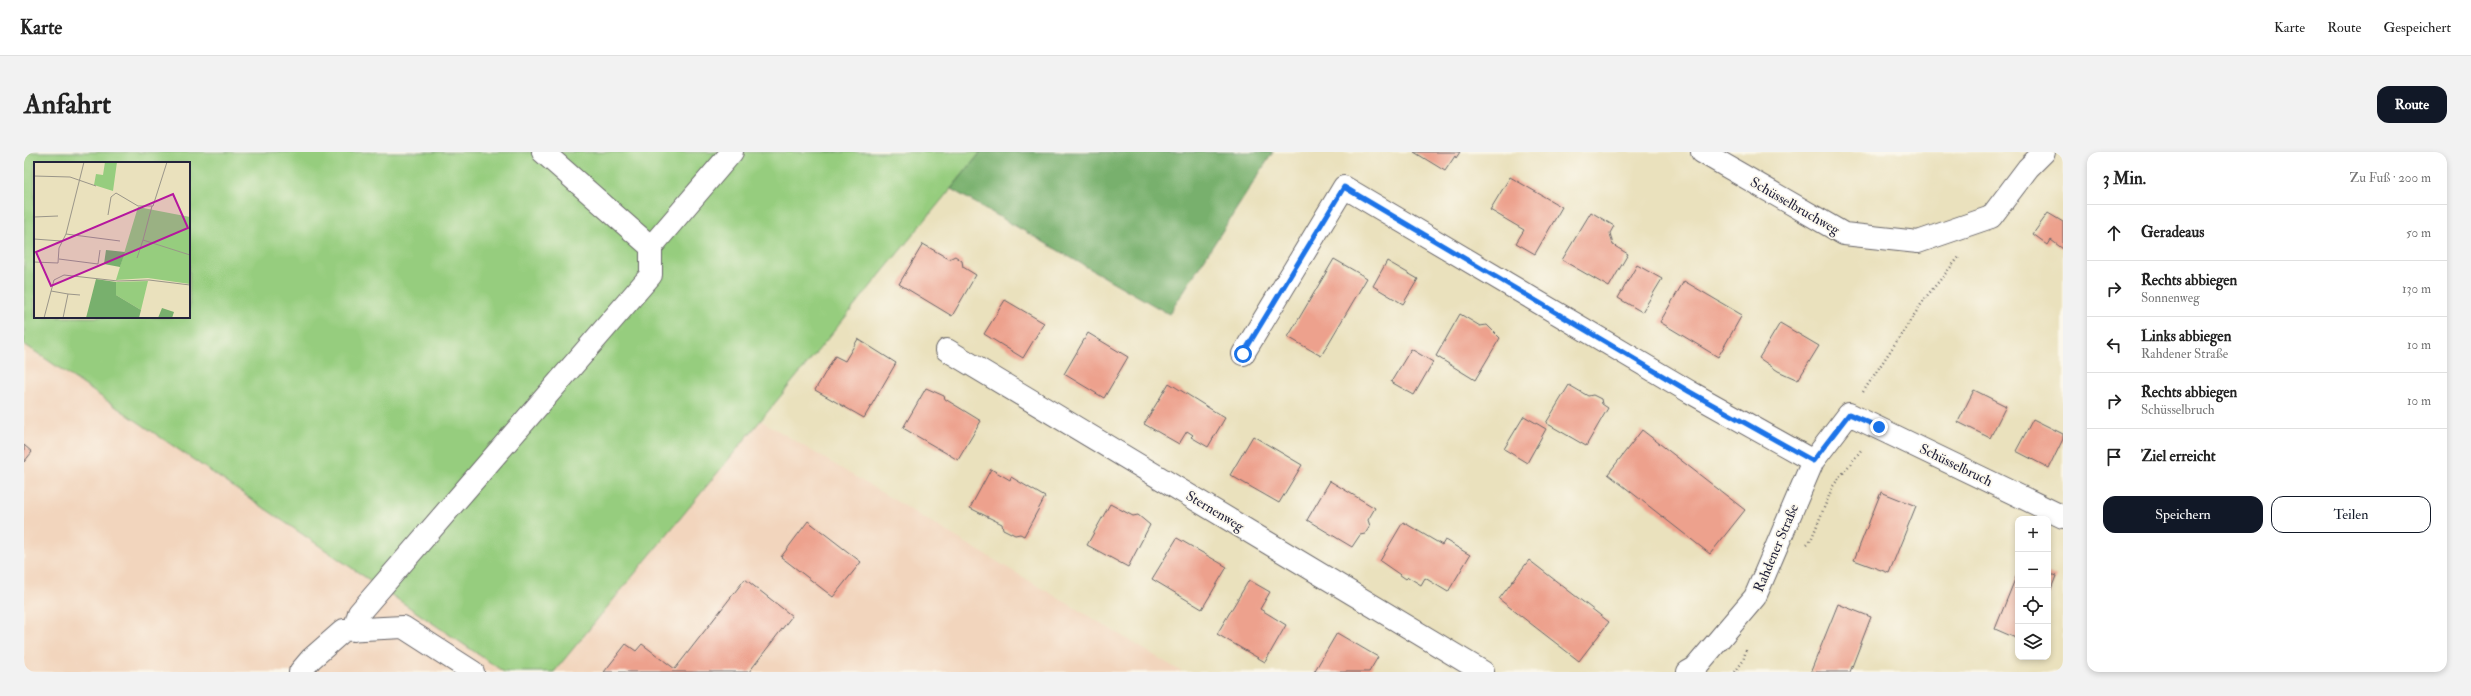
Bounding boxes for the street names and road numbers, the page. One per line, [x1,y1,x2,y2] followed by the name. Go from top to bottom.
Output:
[1747,174,1844,239] street label: Schüsselbruchweg
[1917,440,1996,490] street label: Schüsselbruch
[1183,487,1248,536] street label: Sternenweg
[1750,501,1802,594] street label: Rahdener Straße

